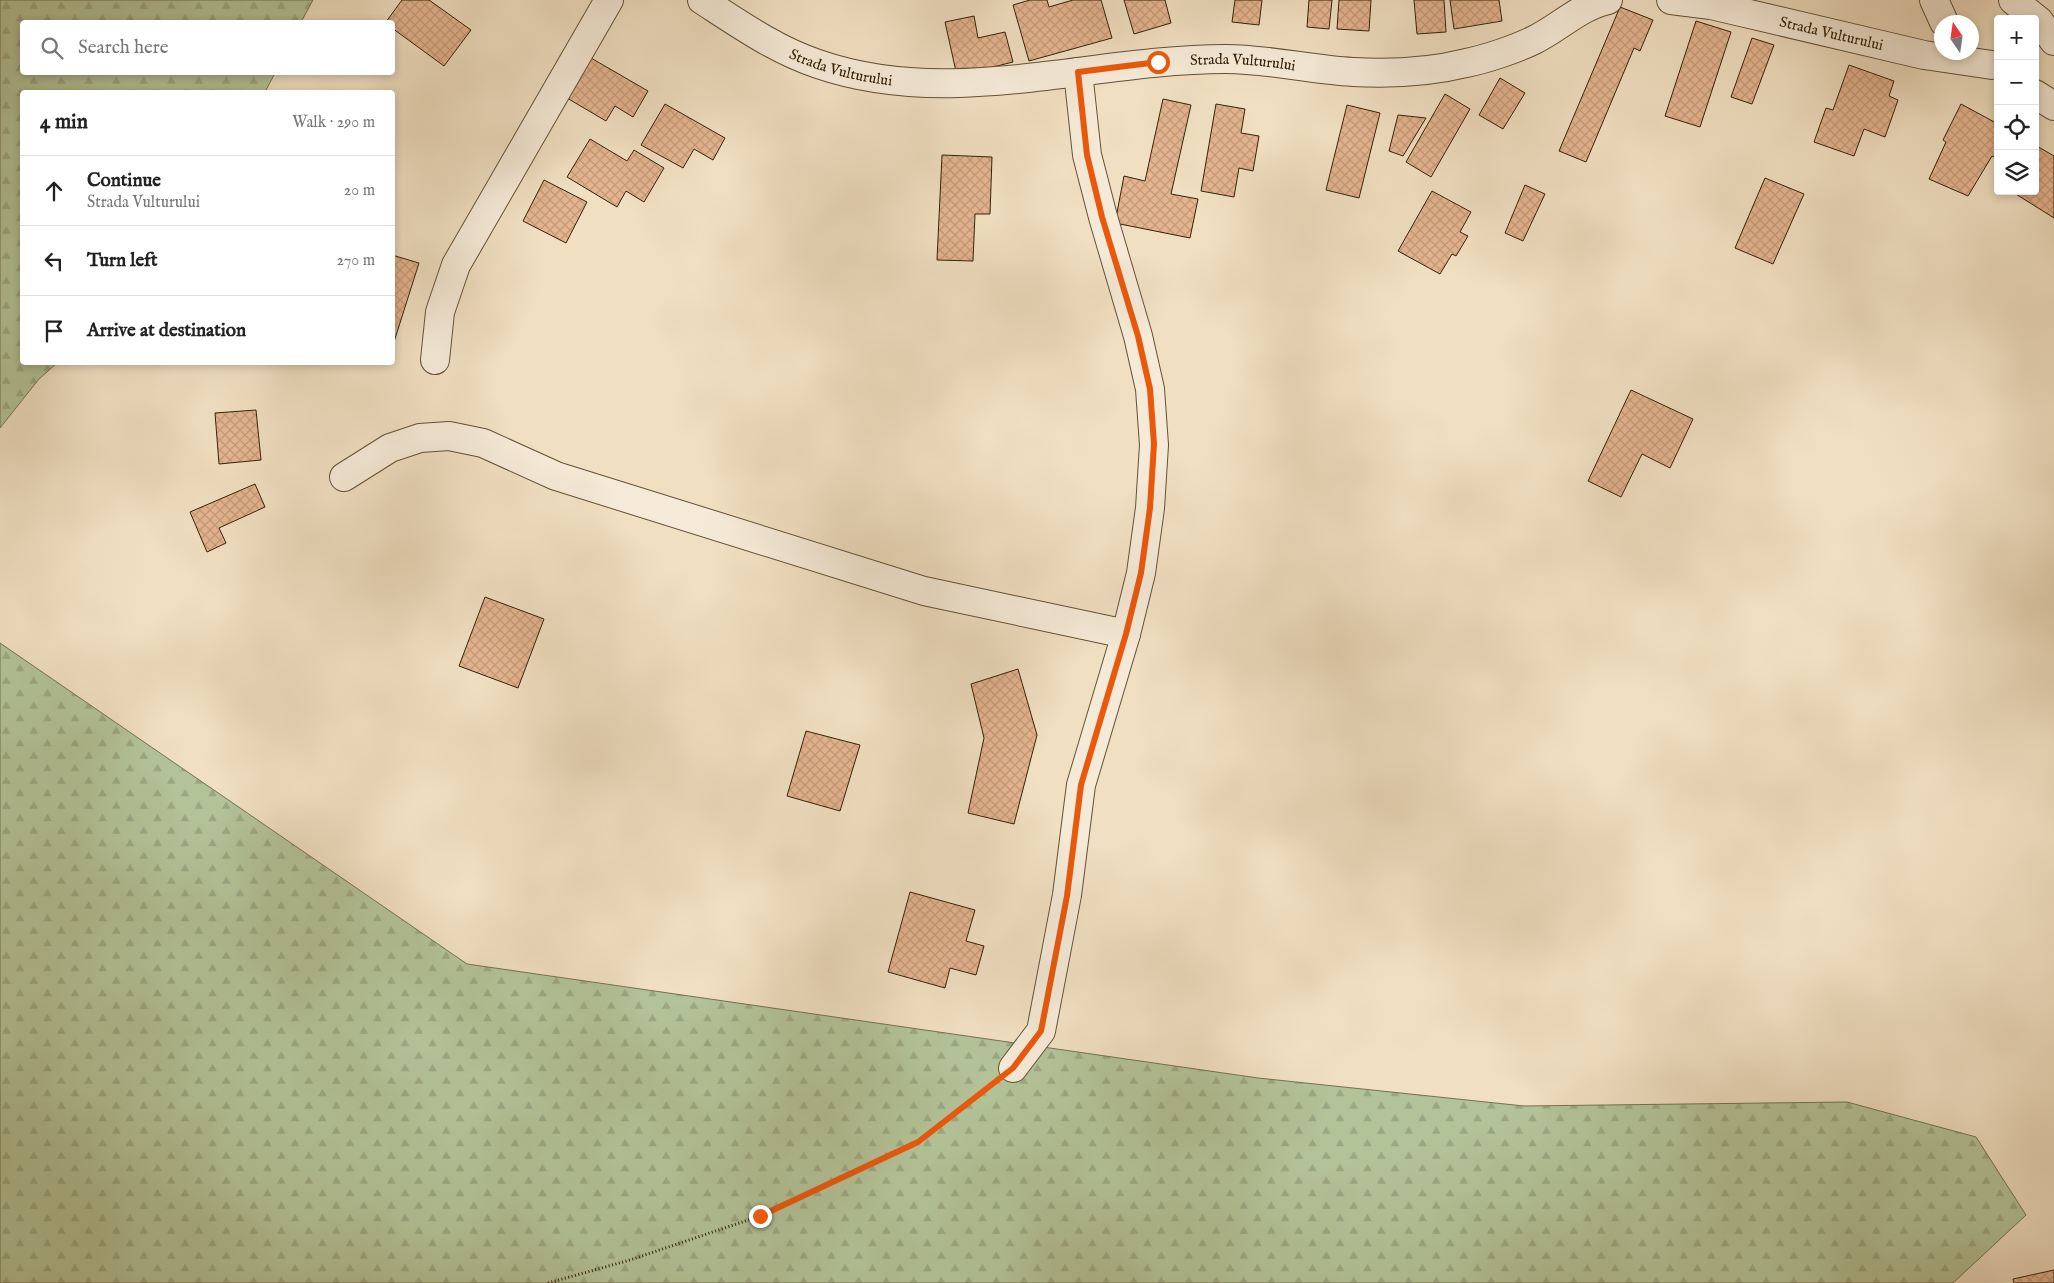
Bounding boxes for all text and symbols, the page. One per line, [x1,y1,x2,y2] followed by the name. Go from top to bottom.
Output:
[1778,12,1885,55] street label: Strada Vulturului
[1934,15,1979,60] north arrow
[1994,15,2039,195] map controls
[1994,15,2039,60] button: +
[20,20,395,75] search box
[38,34,66,62] icon: search
[78,36,169,60] text: Search here
[786,45,893,90] street label: Strada Vulturului
[1189,50,1297,75] street label: Strada Vulturului
[1147,51,1170,74] route start
[1994,60,2039,105] button: −
[1994,105,2039,150] button: locate
[40,109,88,136] text: 4 min
[292,113,375,133] text: Walk · 290 m
[1994,150,2039,195] button: layers
[87,169,161,193] text: Continue
[40,177,68,205] icon: ahead
[344,181,375,201] text: 20 m
[87,193,200,213] text: Strada Vulturului
[40,247,68,275] icon: left
[87,249,158,273] text: Turn left
[336,251,375,271] text: 270 m
[40,317,68,345] icon: arrive
[87,319,246,343] text: Arrive at destination
[749,1205,772,1228] route end

